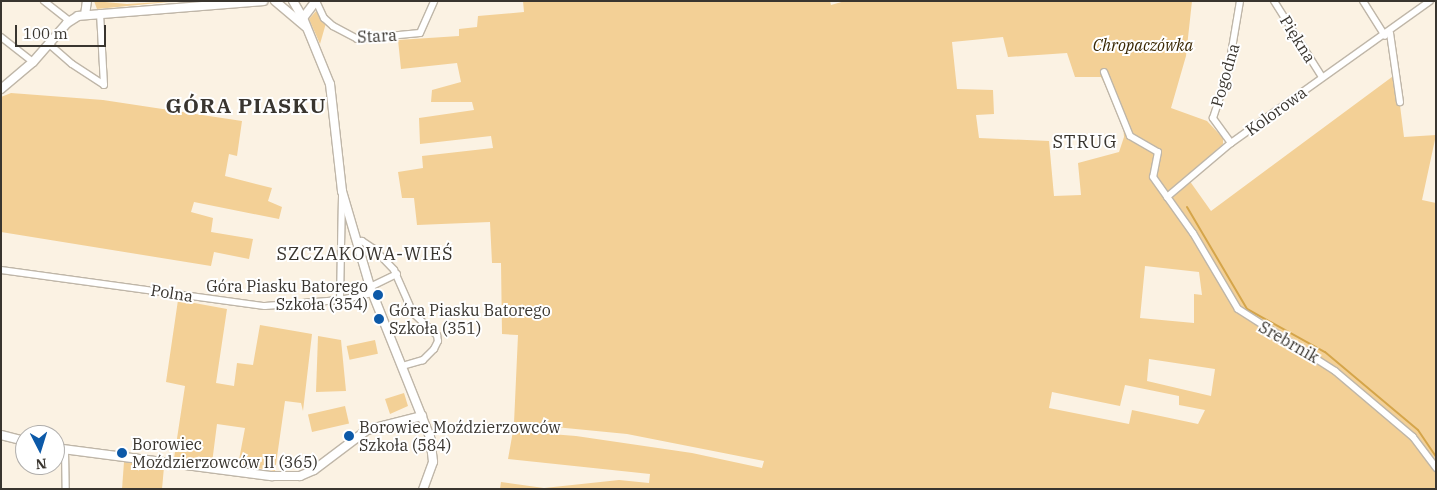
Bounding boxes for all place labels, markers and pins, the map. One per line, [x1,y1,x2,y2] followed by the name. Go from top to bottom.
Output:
[206,276,368,314] place label: Góra Piasku Batorego Szkoła (354)
[372,289,384,301] marker: Góra Piasku Batorego Szkoła (354)
[389,300,551,338] place label: Góra Piasku Batorego Szkoła (351)
[373,313,385,325] marker: Góra Piasku Batorego Szkoła (351)
[359,417,561,455] place label: Borowiec Moździerzowców Szkoła (584)
[343,430,355,442] marker: Borowiec Moździerzowców Szkoła (584)
[132,434,318,472] place label: Borowiec Moździerzowców II (365)
[116,447,128,459] marker: Borowiec Moździerzowców II (365)

